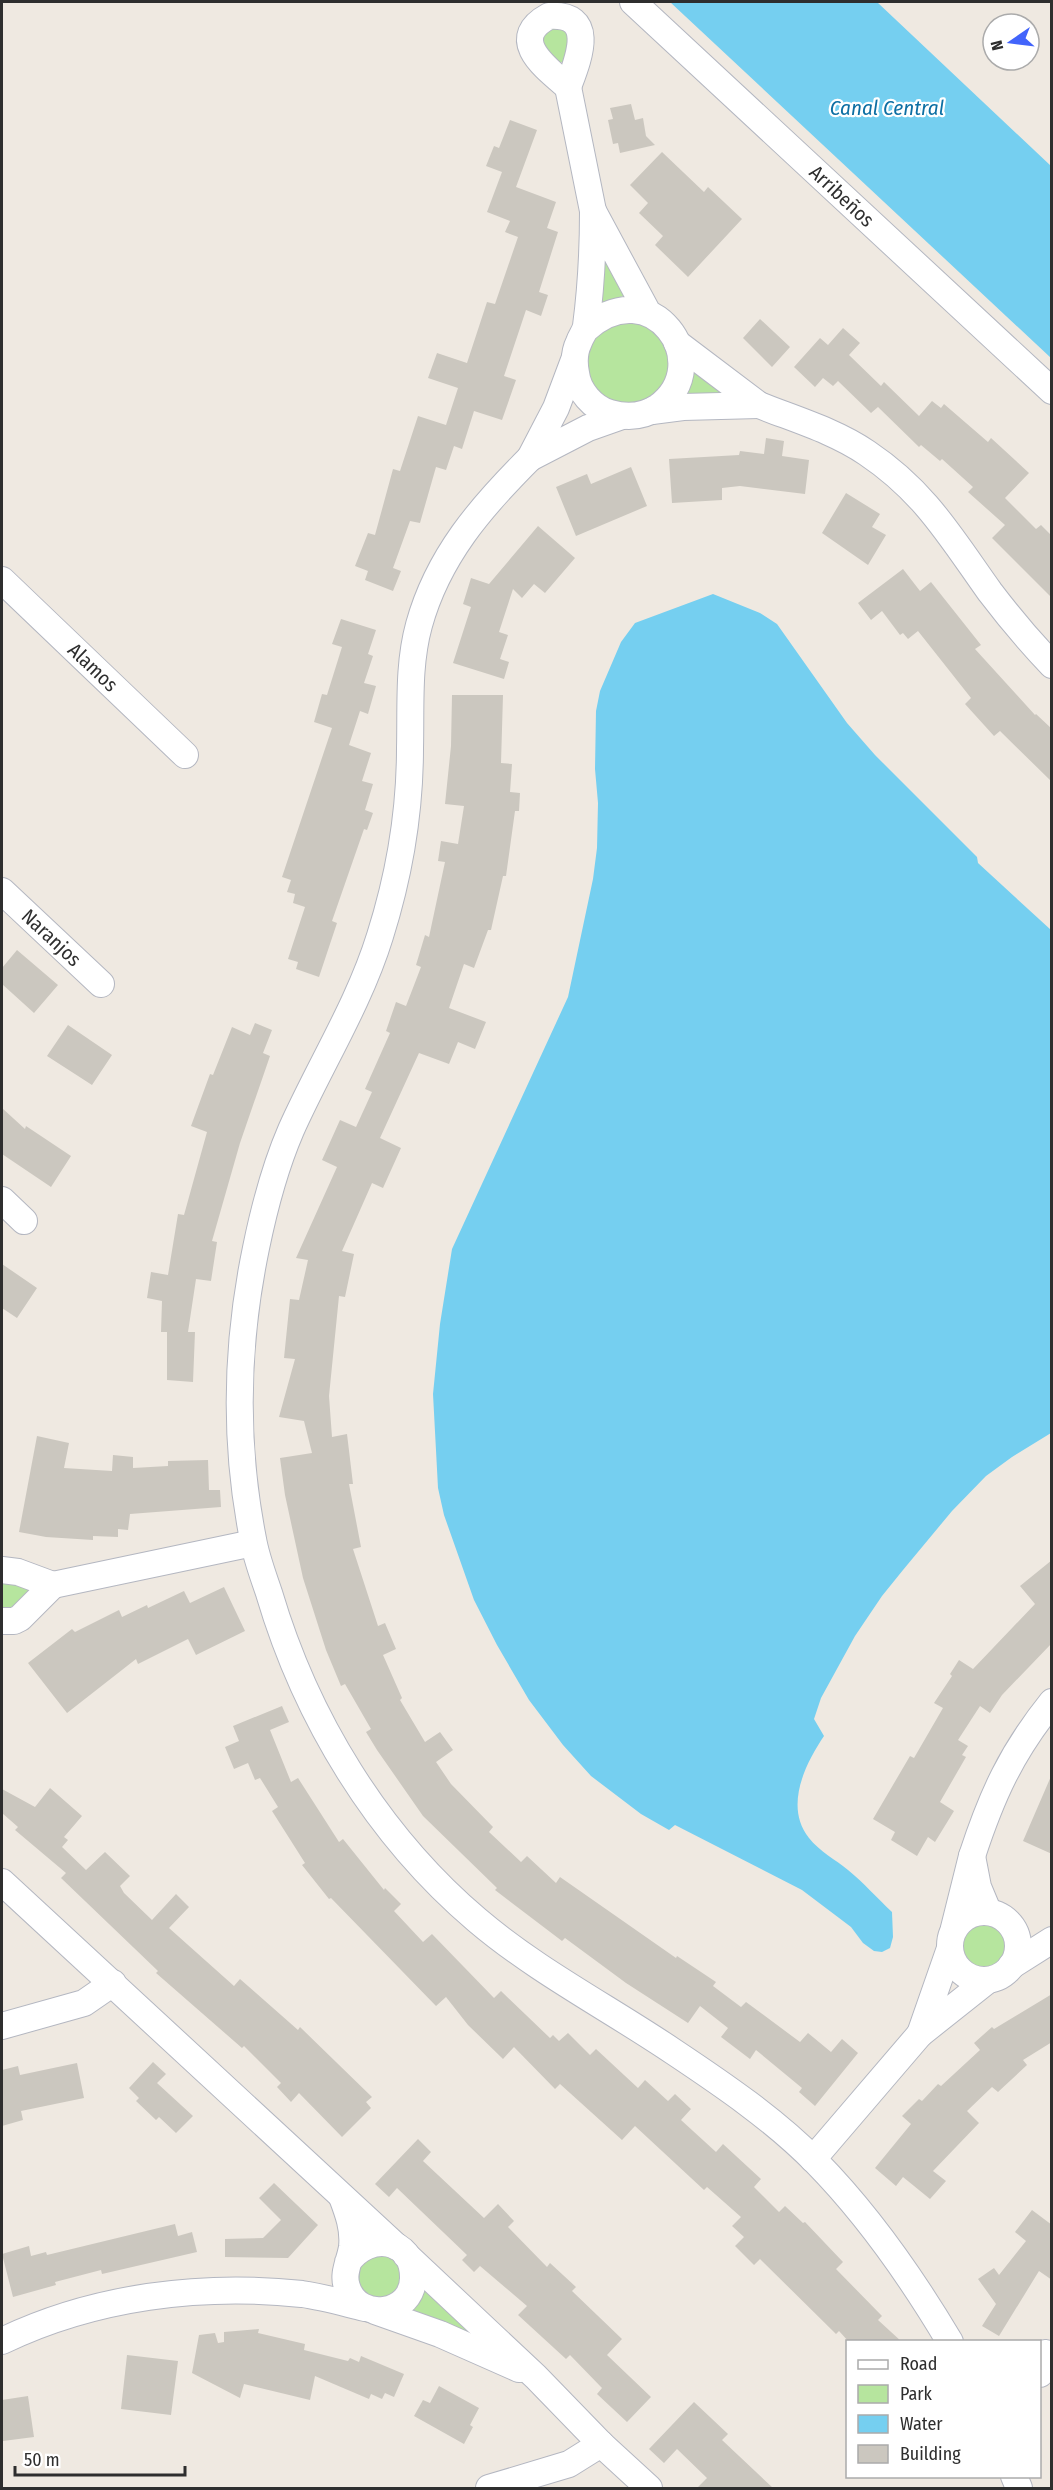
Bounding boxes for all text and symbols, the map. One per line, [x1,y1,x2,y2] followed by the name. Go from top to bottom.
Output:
[981,12,1041,72] north arrow
[987,39,1007,52] text: N
[830,95,944,121] water label: Canal Central
[804,160,879,232] street label: Arribeños
[63,638,123,696] street label: Alamos
[17,904,86,971] street label: Naranjos
[846,2340,1041,2478] legend
[900,2353,937,2375] text: Road
[900,2383,933,2405] text: Park
[900,2413,943,2435] text: Water
[15,2439,184,2477] scale bar
[900,2443,961,2465] text: Building
[24,2449,60,2471] text: 50 m

